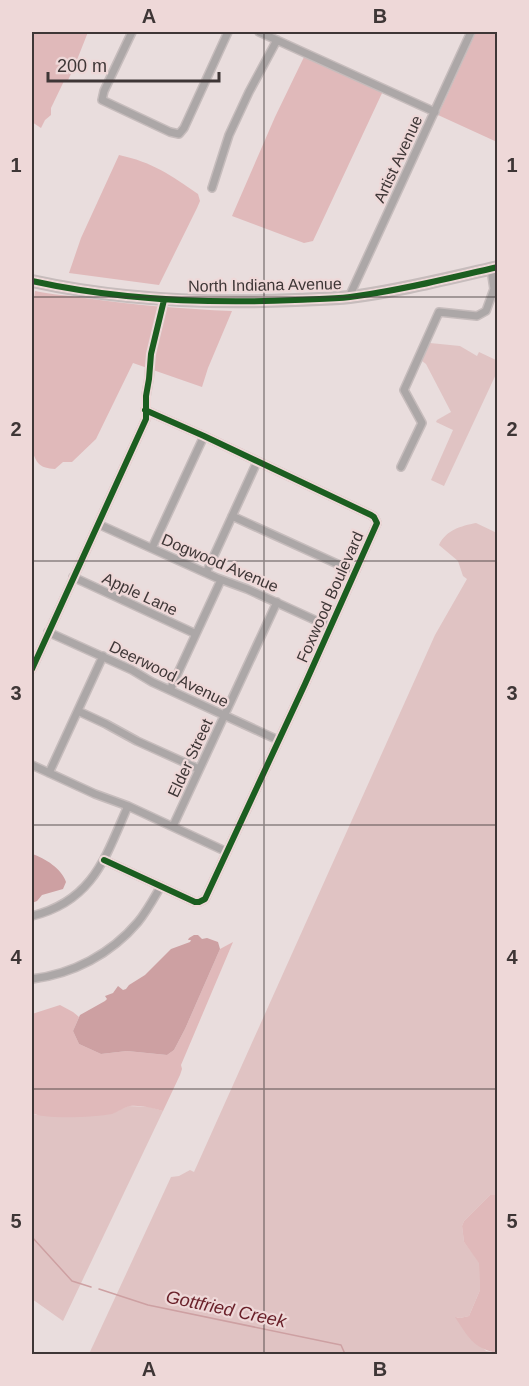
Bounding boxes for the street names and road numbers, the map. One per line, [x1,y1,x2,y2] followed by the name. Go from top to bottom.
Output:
[370,113,426,205] street label: Artist Avenue
[188,275,342,295] street label: North Indiana Avenue
[293,529,367,665] street label: Foxwood Boulevard
[159,531,281,595] street label: Dogwood Avenue
[100,569,180,619] street label: Apple Lane
[107,638,231,710] street label: Deerwood Avenue
[164,716,216,800] street label: Elder Street

